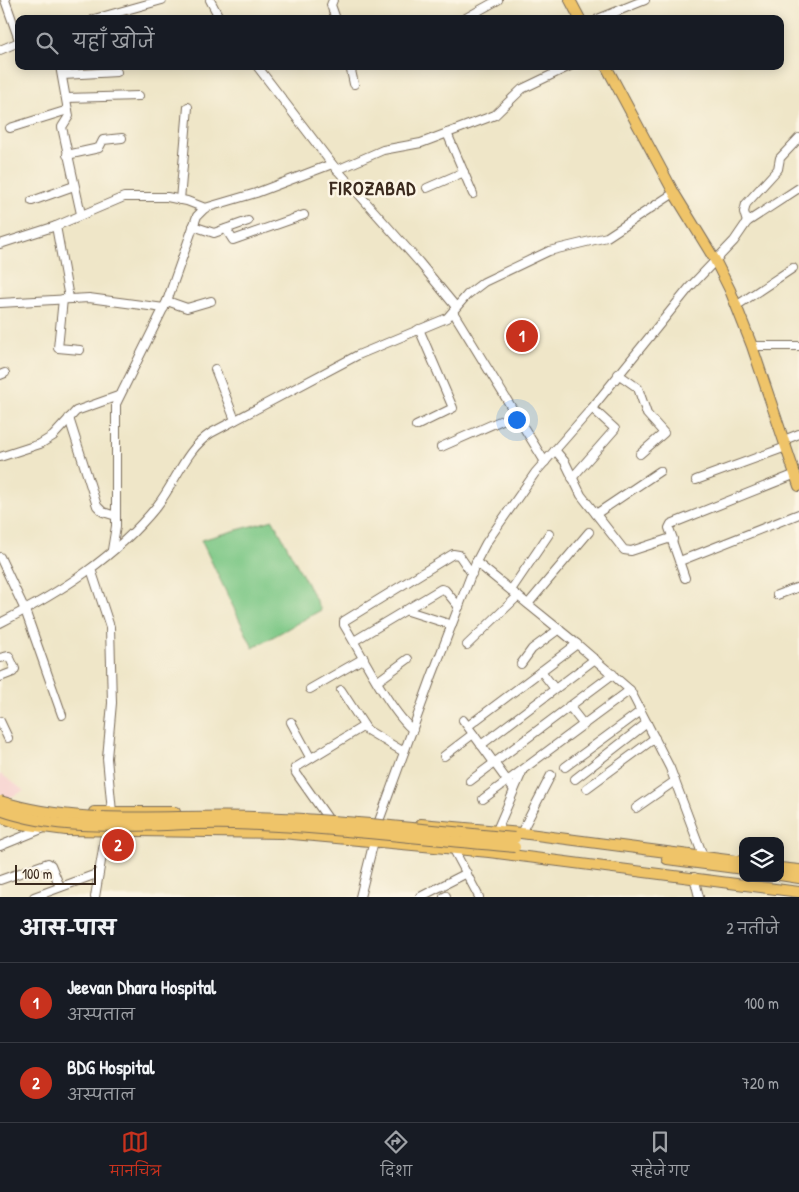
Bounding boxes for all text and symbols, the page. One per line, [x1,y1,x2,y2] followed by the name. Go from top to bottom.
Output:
[15,15,784,70] search box
[73,28,154,54] text: यहाँ खोजें
[33,29,61,57] icon: search
[329,175,416,201] district label: FIROZABAD
[506,317,538,355] pin: 1
[504,407,530,433] your location
[102,826,134,864] pin: 2
[739,837,784,882] map controls
[739,837,784,882] button: layers
[15,862,96,885] scale bar
[22,864,52,883] text: 100 m
[20,913,116,942] text: आस-पास
[726,917,779,939] text: 2 नतीजे
[67,974,216,1000] text: Jeevan Dhara Hospital
[33,992,39,1014] text: 1
[744,992,779,1014] text: 100 m
[67,1003,135,1025] text: अस्पताल
[67,1054,154,1080] text: BDG Hospital
[32,1072,40,1094] text: 2
[742,1072,779,1094] text: 720 m
[67,1083,135,1105] text: अस्पताल
[110,1128,161,1187] tab: मानचित्र
[380,1128,412,1187] tab: दिशा
[632,1128,689,1187] tab: सहेजे गए

